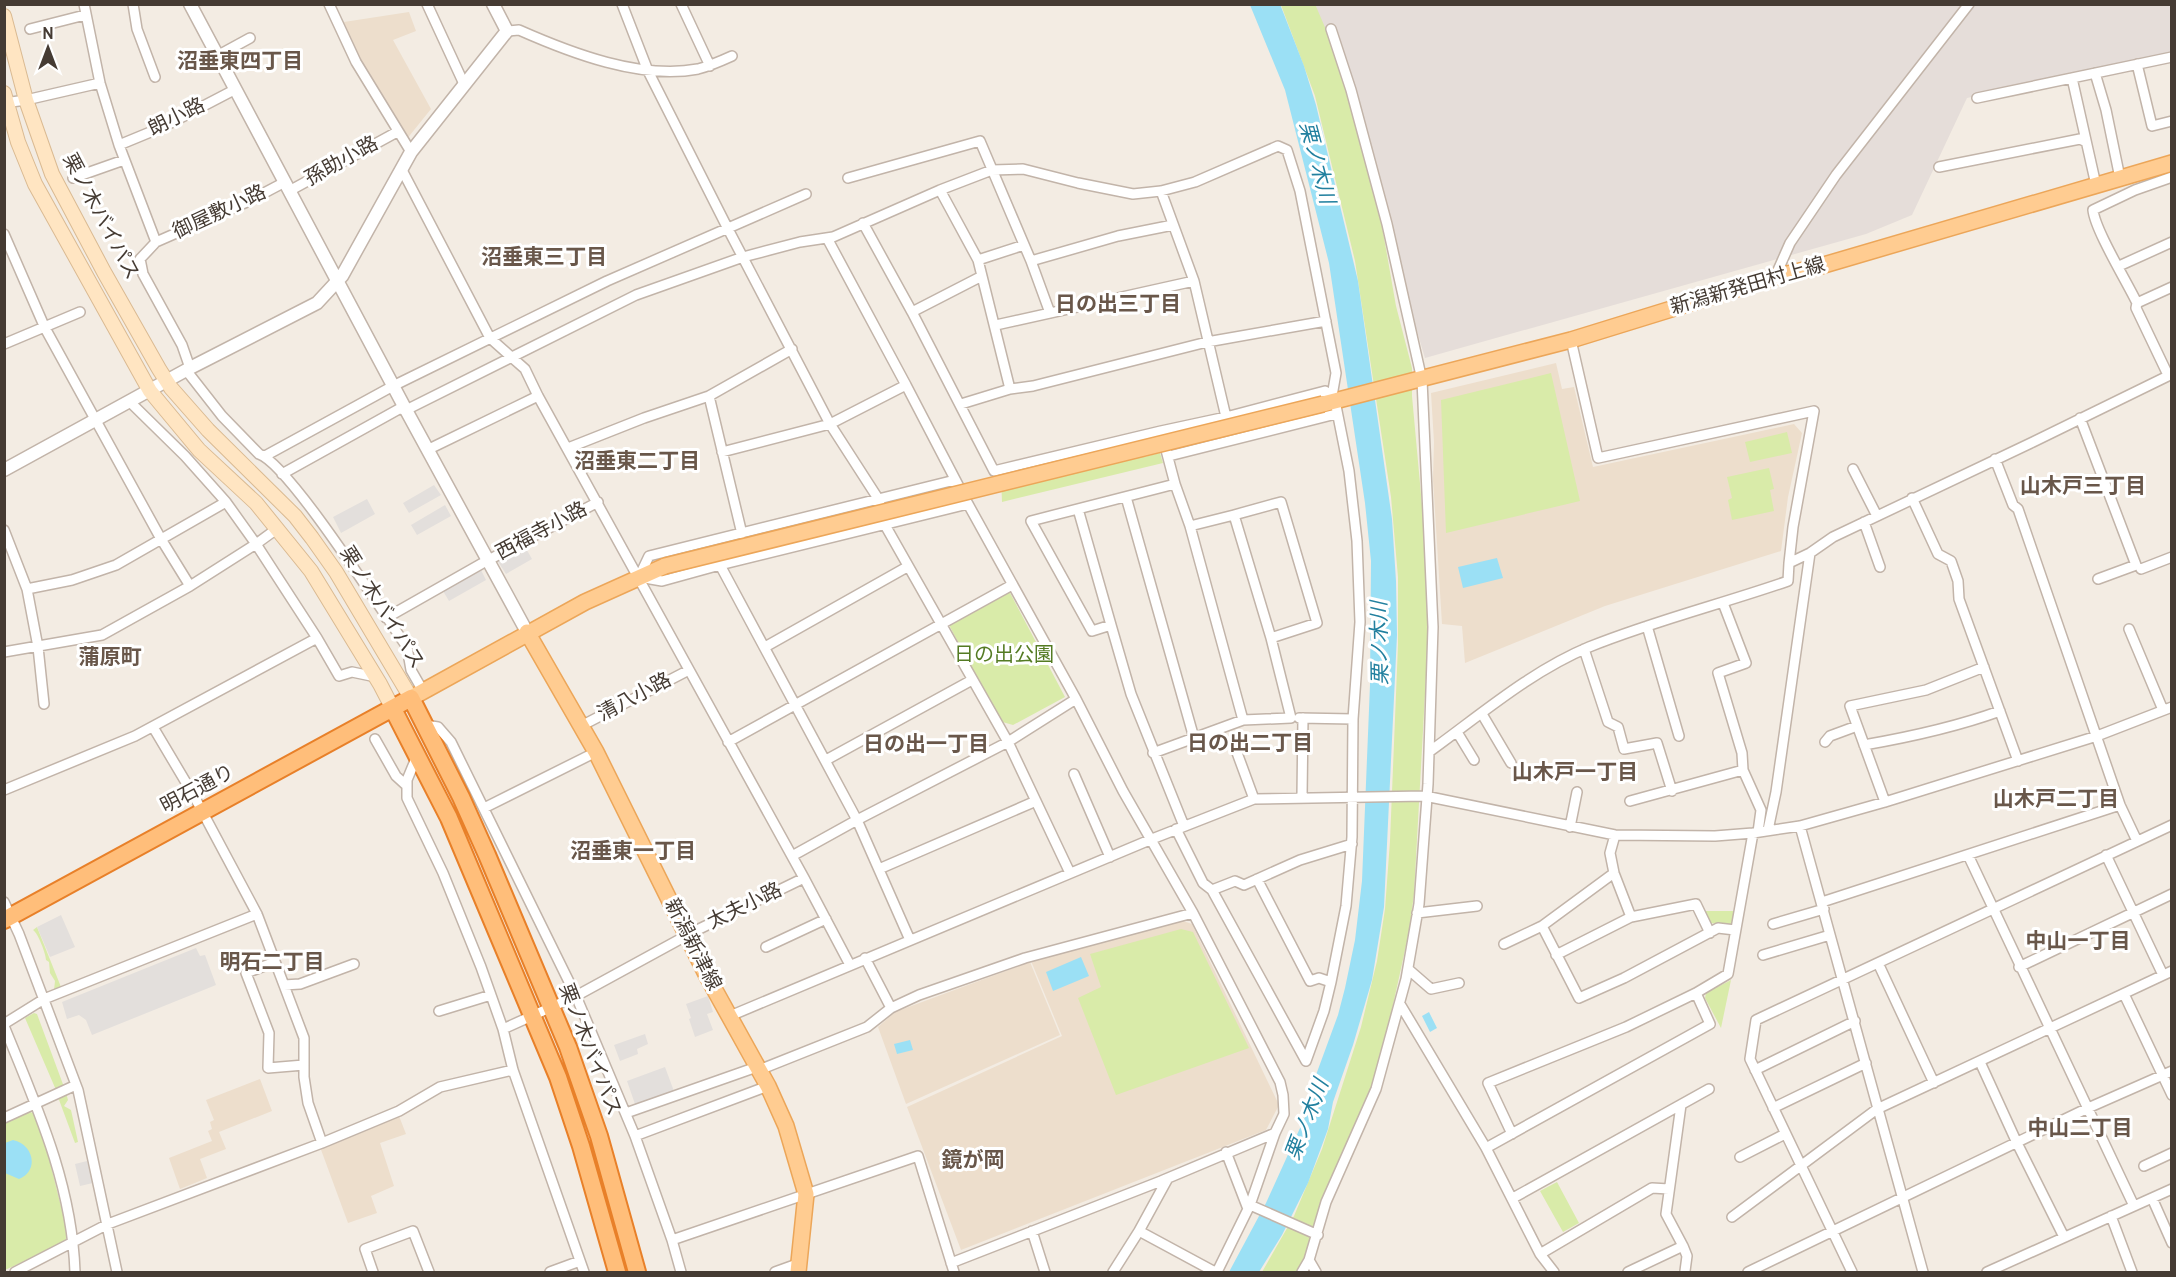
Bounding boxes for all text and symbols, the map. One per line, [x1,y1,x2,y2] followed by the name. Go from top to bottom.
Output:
[18,18,78,78] north arrow
[42,25,54,45] text: N
[177,49,303,76] district label: 沼垂東四丁目
[144,93,210,143] street label: 朗小路
[1292,119,1340,209] water label: 栗ノ木川
[301,131,383,193] street label: 孫助小路
[56,149,144,285] street label: 栗ノ木バイパス
[169,180,271,246] street label: 御屋敷小路
[481,245,607,272] district label: 沼垂東三丁目
[1668,252,1828,322] street label: 新潟新発田村上線
[1055,292,1181,319] district label: 日の出三丁目
[574,449,700,476] district label: 沼垂東二丁目
[2020,474,2146,501] district label: 山木戸三丁目
[492,497,592,567] street label: 西福寺小路
[333,542,429,674] street label: 栗ノ木バイパス
[1367,599,1395,685] water label: 栗ノ木川
[954,643,1054,669] park label: 日の出公園
[79,645,142,672] district label: 蒲原町
[594,668,676,728] street label: 清八小路
[1187,731,1313,758] district label: 日の出二丁目
[863,732,989,759] district label: 日の出一丁目
[157,760,239,820] street label: 明石通り
[1512,760,1638,787] district label: 山木戸一丁目
[1993,787,2119,814] district label: 山木戸二丁目
[570,839,696,866] district label: 沼垂東一丁目
[703,878,787,936] street label: 太夫小路
[658,895,726,995] street label: 新潟新津線
[2026,929,2131,956] district label: 中山一丁目
[220,950,325,977] district label: 明石二丁目
[552,980,626,1120] street label: 栗ノ木バイパス
[1280,1074,1336,1164] water label: 栗ノ木川
[2028,1116,2133,1143] district label: 中山二丁目
[942,1148,1005,1175] district label: 鏡が岡

